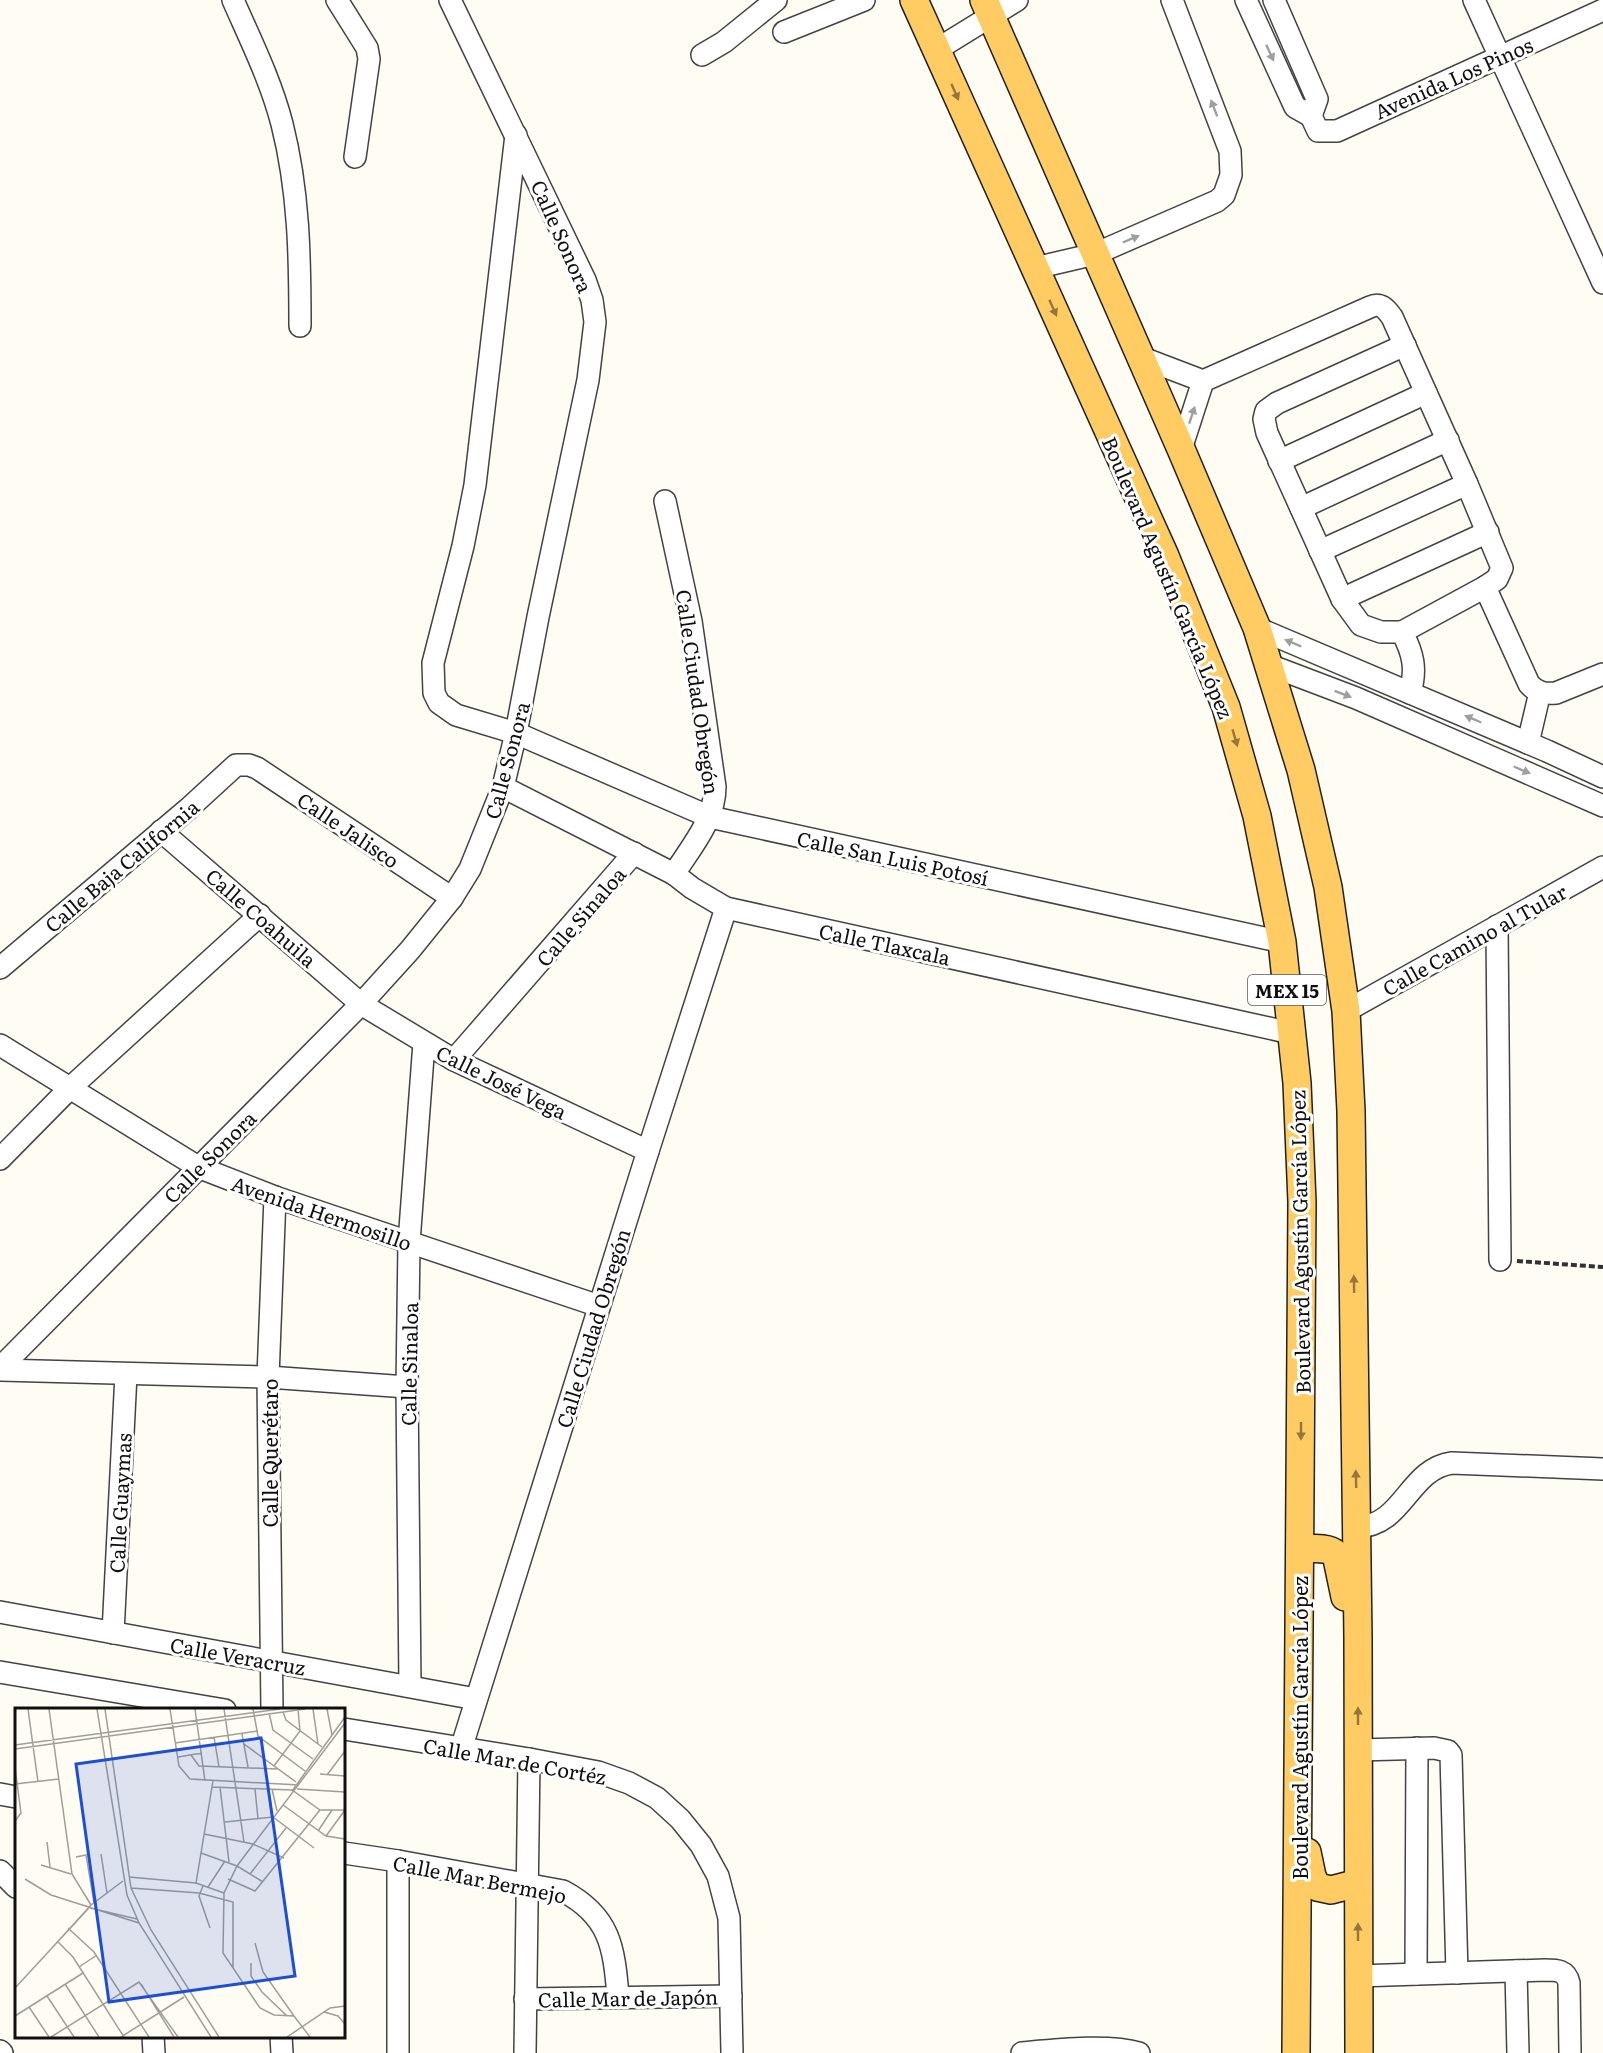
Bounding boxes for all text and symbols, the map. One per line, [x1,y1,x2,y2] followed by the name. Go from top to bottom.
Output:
[1369,29,1537,125] street label: Avenida Los Pinos
[1266,45,1275,62] one-way arrow
[950,83,960,101] one-way arrow
[1208,99,1218,117] one-way arrow
[525,175,601,297] street label: Calle Sonora
[1122,234,1140,244] one-way arrow
[1048,299,1057,316] one-way arrow
[1188,406,1197,424] one-way arrow
[1096,431,1242,723] street label: Boulevard Agustín García López
[670,587,728,797] street label: Calle Ciudad Obregón
[1284,638,1302,648] one-way arrow
[1334,689,1352,699] one-way arrow
[476,698,536,822] street label: Calle Sonora
[1464,714,1482,723] one-way arrow
[1231,729,1240,747] one-way arrow
[1514,765,1532,775] one-way arrow
[292,784,406,874] street label: Calle Jalisco
[37,791,205,939] street label: Calle Baja California
[795,822,992,892] street label: Calle San Luis Potosí
[528,859,632,973] street label: Calle Sinaloa
[200,860,324,974] street label: Calle Coahuila
[1376,876,1572,1002] street label: Calle Camino al Tular
[817,914,954,972] street label: Calle Tlaxcala
[1248,975,1326,1005] road number: MEX 15
[432,1036,573,1126] street label: Calle José Vega
[1281,1090,1317,1394] street label: Boulevard Agustín García López
[156,1103,262,1209] street label: Calle Sonora
[228,1167,416,1257] street label: Avenida Hermosillo
[547,1225,637,1431] street label: Calle Ciudad Obregón
[1349,1274,1359,1293] one-way arrow
[392,1302,424,1426] street label: Calle Sinaloa
[254,1379,284,1527] street label: Calle Querétaro
[1296,1421,1306,1440] one-way arrow
[100,1432,138,1574] street label: Calle Guaymas
[1351,1469,1361,1488] one-way arrow
[1284,1576,1314,1880] street label: Boulevard Agustín García López
[168,1628,308,1682] street label: Calle Veracruz
[1353,1706,1363,1725] one-way arrow
[15,1708,345,2038] inset map
[421,1729,609,1791] street label: Calle Mar de Cortéz
[391,1846,569,1910] street label: Calle Mar Bermejo
[1353,1922,1363,1941] one-way arrow
[538,1980,718,2014] street label: Calle Mar de Japón

